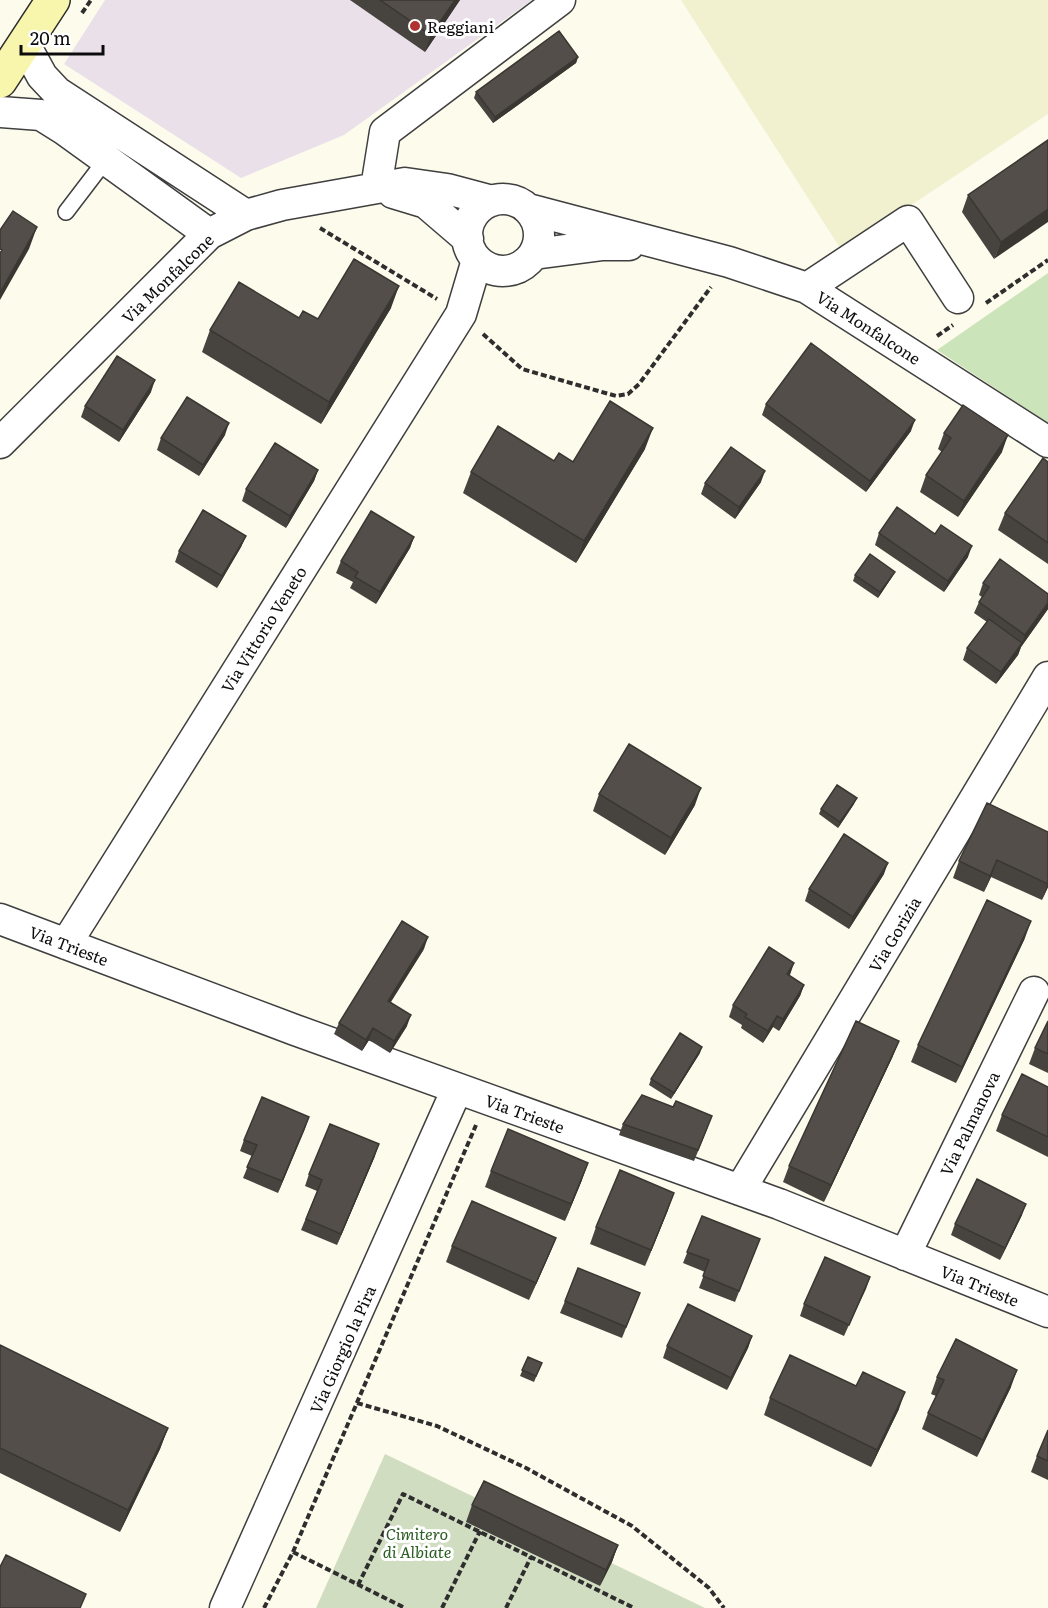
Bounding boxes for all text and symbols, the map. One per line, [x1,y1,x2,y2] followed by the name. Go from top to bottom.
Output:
[427,14,494,38] place label: Reggiani
[21,18,104,56] scale bar
[408,19,422,33] marker: Reggiani
[30,24,71,51] text: 20 m
[115,228,219,328] street label: Via Monfalcone
[812,284,926,370] street label: Via Monfalcone
[214,561,312,697] street label: Via Vittorio Veneto
[862,891,926,976] street label: Via Gorizia
[26,919,112,971] street label: Via Trieste
[933,1066,1005,1179] street label: Via Palmanova
[482,1088,568,1138] street label: Via Trieste
[937,1258,1023,1312] street label: Via Trieste
[303,1281,381,1417] street label: Via Giorgio la Pira
[383,1521,451,1563] park label: Cimitero di Albiate

